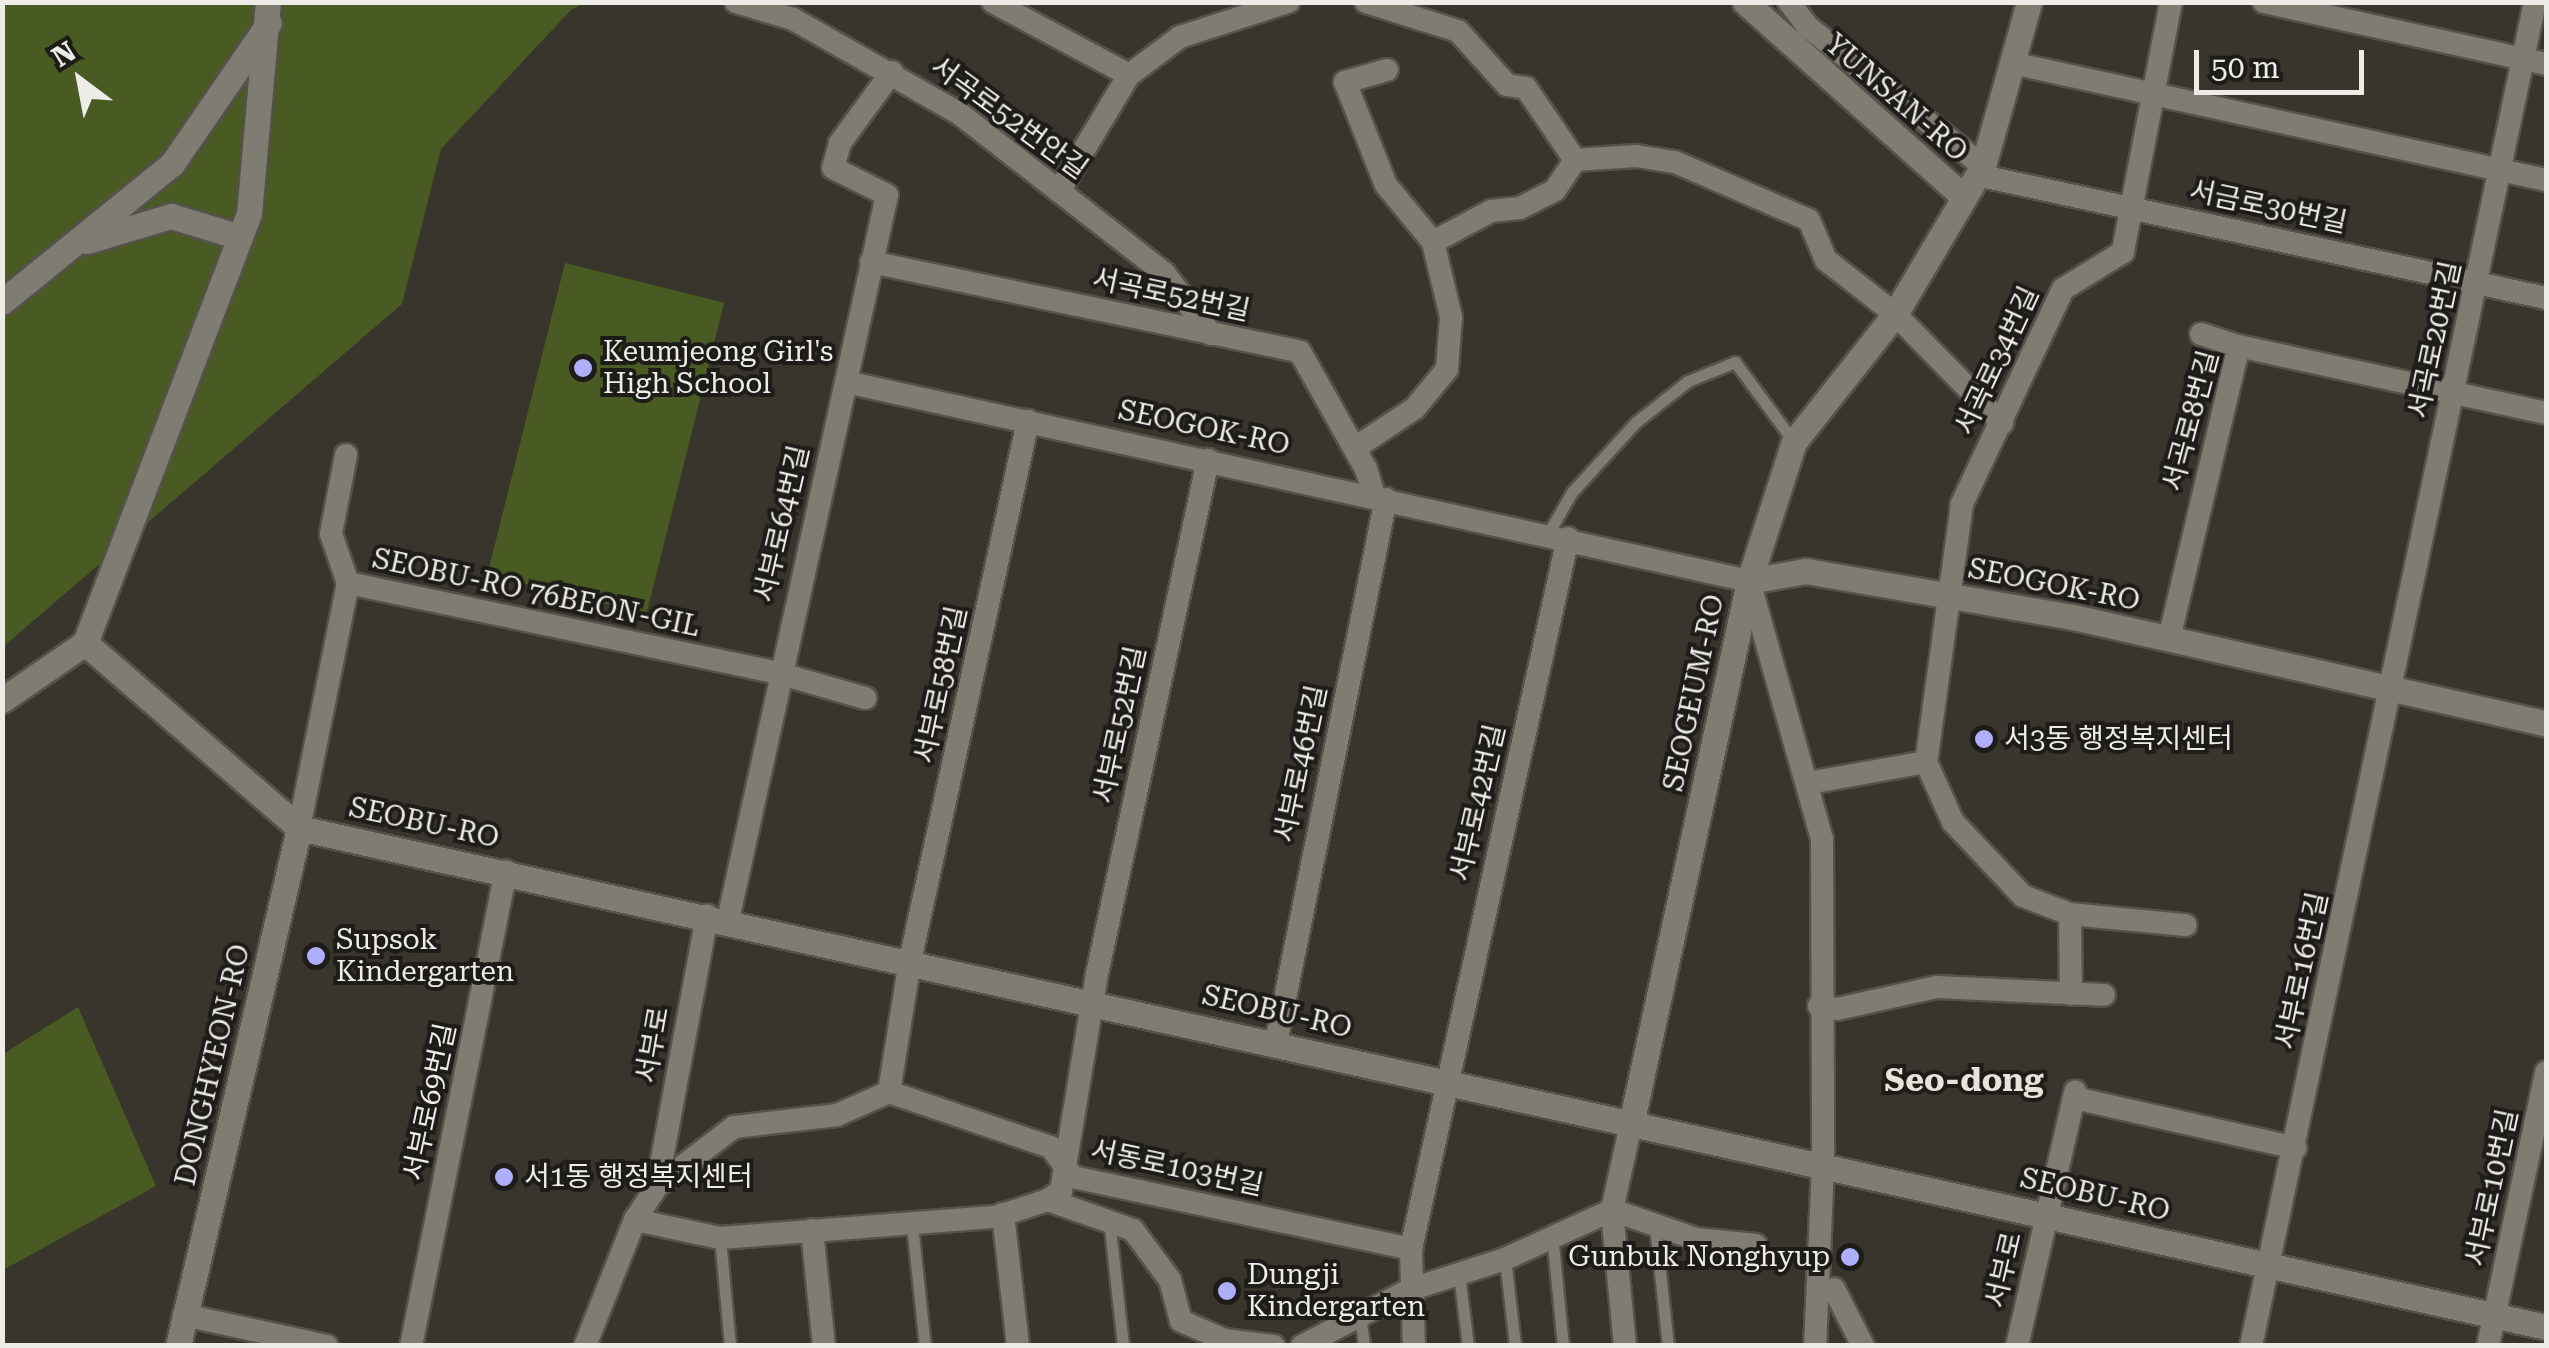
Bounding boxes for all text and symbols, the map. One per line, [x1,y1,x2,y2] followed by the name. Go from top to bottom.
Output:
[1818,27,1974,169] street label: YUNSAN-RO
[30,30,130,130] north arrow
[2199,30,2369,92] scale bar
[46,34,82,74] text: N
[924,50,1094,186] street label: 서곡로52번안길
[2211,50,2280,85] text: 50 m
[2186,174,2350,240] street label: 서금로30번길
[2402,258,2468,422] street label: 서곡로20번길
[1089,262,1253,328] street label: 서곡로52번길
[1948,281,2046,441] street label: 서곡로34번길
[603,335,833,401] place label: Keumjeong Girl's High School
[2156,347,2226,495] street label: 서곡로8번길
[572,357,594,379] marker: Keumjeong Girl's High School
[1115,393,1293,463] street label: SEOGOK-RO
[748,442,816,606] street label: 서부로64번길
[369,542,703,644] street label: SEOBU-RO 76BEON-GIL
[1965,552,2143,618] street label: SEOGOK-RO
[1657,592,1731,794] street label: SEOGEUM-RO
[908,603,974,767] street label: 서부로58번길
[1087,643,1153,807] street label: 서부로52번길
[1268,682,1334,846] street label: 서부로46번길
[1444,721,1512,885] street label: 서부로42번길
[2004,722,2233,756] place label: 서3동 행정복지센터
[1973,728,1995,750] marker: 서3동 행정복지센터
[346,791,502,855] street label: SEOBU-RO
[2269,889,2335,1053] street label: 서부로16번길
[336,923,514,989] place label: Supsok Kindergarten
[169,941,257,1189] street label: DONGHYEON-RO
[305,945,327,967] marker: Supsok Kindergarten
[1199,979,1355,1045] street label: SEOBU-RO
[630,1004,676,1086] street label: 서부로
[397,1020,463,1184] street label: 서부로69번길
[1884,1061,2044,1099] district label: Seo-dong
[2459,1106,2525,1270] street label: 서부로10번길
[1088,1133,1266,1203] street label: 서동로103번길
[524,1160,753,1194] place label: 서1동 행정복지센터
[2017,1162,2173,1228] street label: SEOBU-RO
[493,1166,515,1188] marker: 서1동 행정복지센터
[1979,1229,2029,1311] street label: 서부로
[1568,1240,1830,1274] place label: Gunbuk Nonghyup
[1839,1246,1861,1268] marker: Gunbuk Nonghyup
[1247,1258,1425,1324] place label: Dungji Kindergarten
[1216,1280,1238,1302] marker: Dungji Kindergarten

